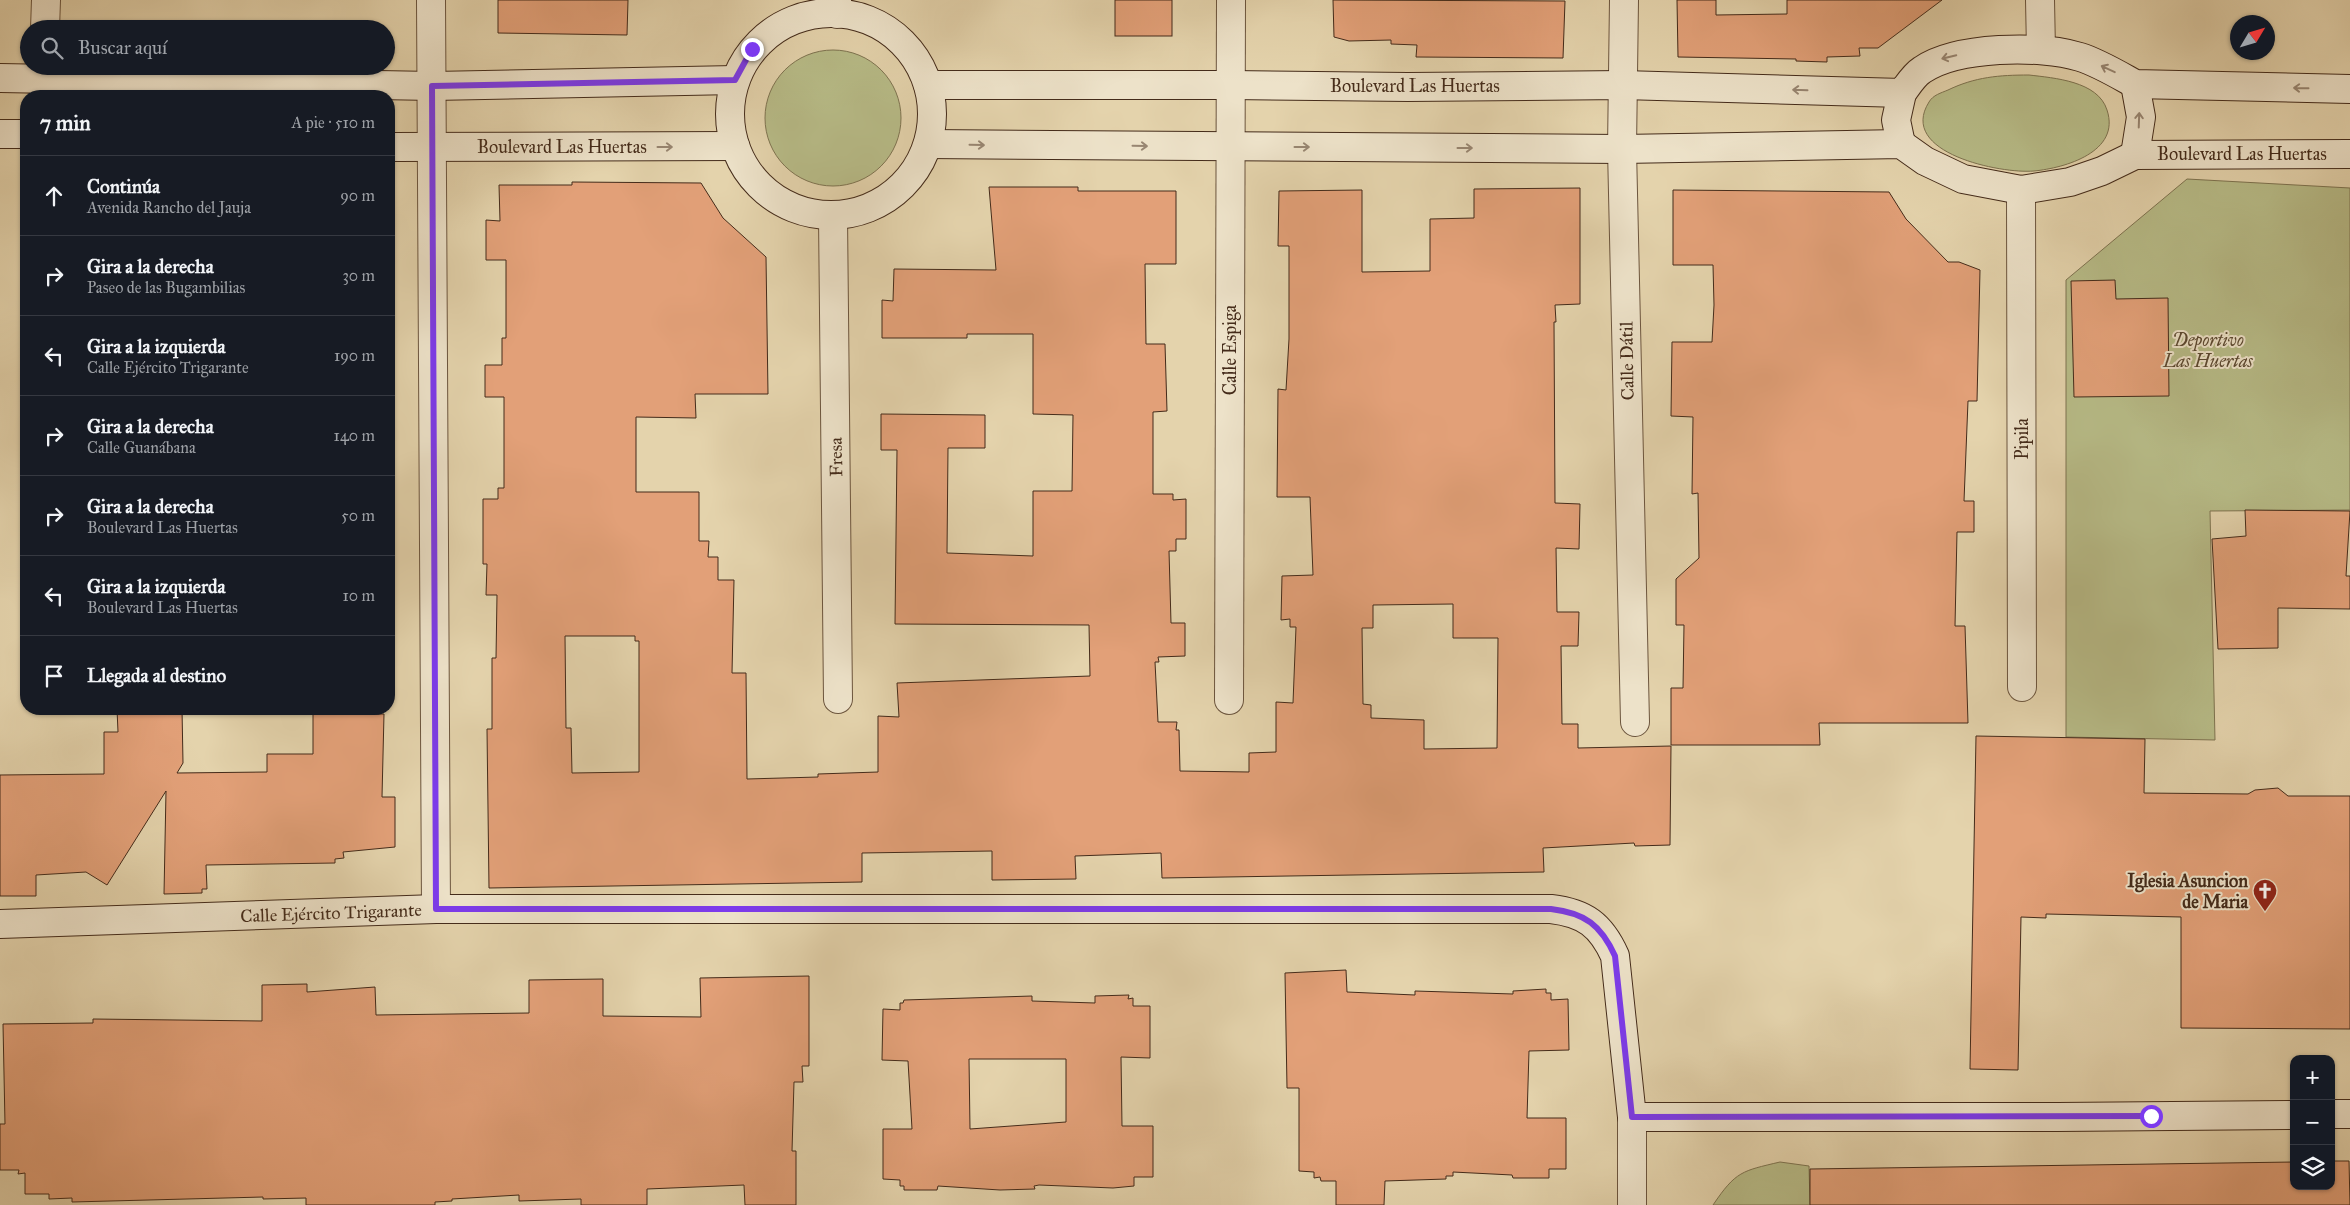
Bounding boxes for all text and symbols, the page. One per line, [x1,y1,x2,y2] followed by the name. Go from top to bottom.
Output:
[2230,15,2275,60] north arrow
[20,20,395,75] search box
[38,34,66,62] icon: search
[78,36,167,59] text: Buscar aquí
[741,38,764,61] route end
[1941,53,1957,62] one-way arrow
[2101,64,2116,73] one-way arrow
[1330,75,1500,97] street label: Boulevard Las Huertas
[2294,83,2310,93] one-way arrow
[1792,85,1808,95] one-way arrow
[40,110,91,136] text: 7 min
[2135,112,2144,128] one-way arrow
[292,113,375,132] text: A pie · 510 m
[477,136,647,158] street label: Boulevard Las Huertas
[968,140,985,150] one-way arrow
[1131,141,1147,151] one-way arrow
[656,142,673,152] one-way arrow
[1294,142,1310,152] one-way arrow
[1456,143,1472,153] one-way arrow
[2157,143,2327,165] street label: Boulevard Las Huertas
[87,175,160,198] text: Continúa
[40,182,68,210] icon: ahead
[340,186,375,205] text: 90 m
[87,198,251,217] text: Avenida Rancho del Jauja
[87,255,214,278] text: Gira a la derecha
[40,262,68,290] icon: right
[342,266,375,285] text: 30 m
[87,278,245,297] text: Paseo de las Bugambilias
[1219,304,1242,395] street label: Calle Espiga
[1615,321,1639,401] street label: Calle Dátil
[2162,329,2253,372] park label: Deportivo Las Huertas
[87,335,226,358] text: Gira a la izquierda
[40,342,68,370] icon: left
[334,346,375,365] text: 190 m
[87,358,249,377] text: Calle Ejército Trigarante
[87,415,214,438] text: Gira a la derecha
[2011,418,2033,460] street label: Pipila
[40,422,68,450] icon: right
[334,426,375,445] text: 140 m
[825,437,847,477] street label: Fresa
[87,438,196,457] text: Calle Guanábana
[87,495,214,518] text: Gira a la derecha
[40,502,68,530] icon: right
[341,506,375,525] text: 50 m
[87,518,238,537] text: Boulevard Las Huertas
[87,575,226,598] text: Gira a la izquierda
[40,582,68,610] icon: left
[343,586,375,605] text: 10 m
[87,598,238,617] text: Boulevard Las Huertas
[40,662,68,690] icon: arrive
[87,664,226,687] text: Llegada al destino
[2127,870,2248,913] place label: Iglesia Asuncion de Maria
[2252,878,2278,912] church icon: Iglesia Asuncion de Maria
[240,899,422,928] street label: Calle Ejército Trigarante
[2290,1055,2335,1190] map controls
[2290,1055,2335,1100] button: +
[2290,1100,2335,1145] button: −
[2140,1105,2163,1128] route start
[2290,1145,2335,1190] button: layers

